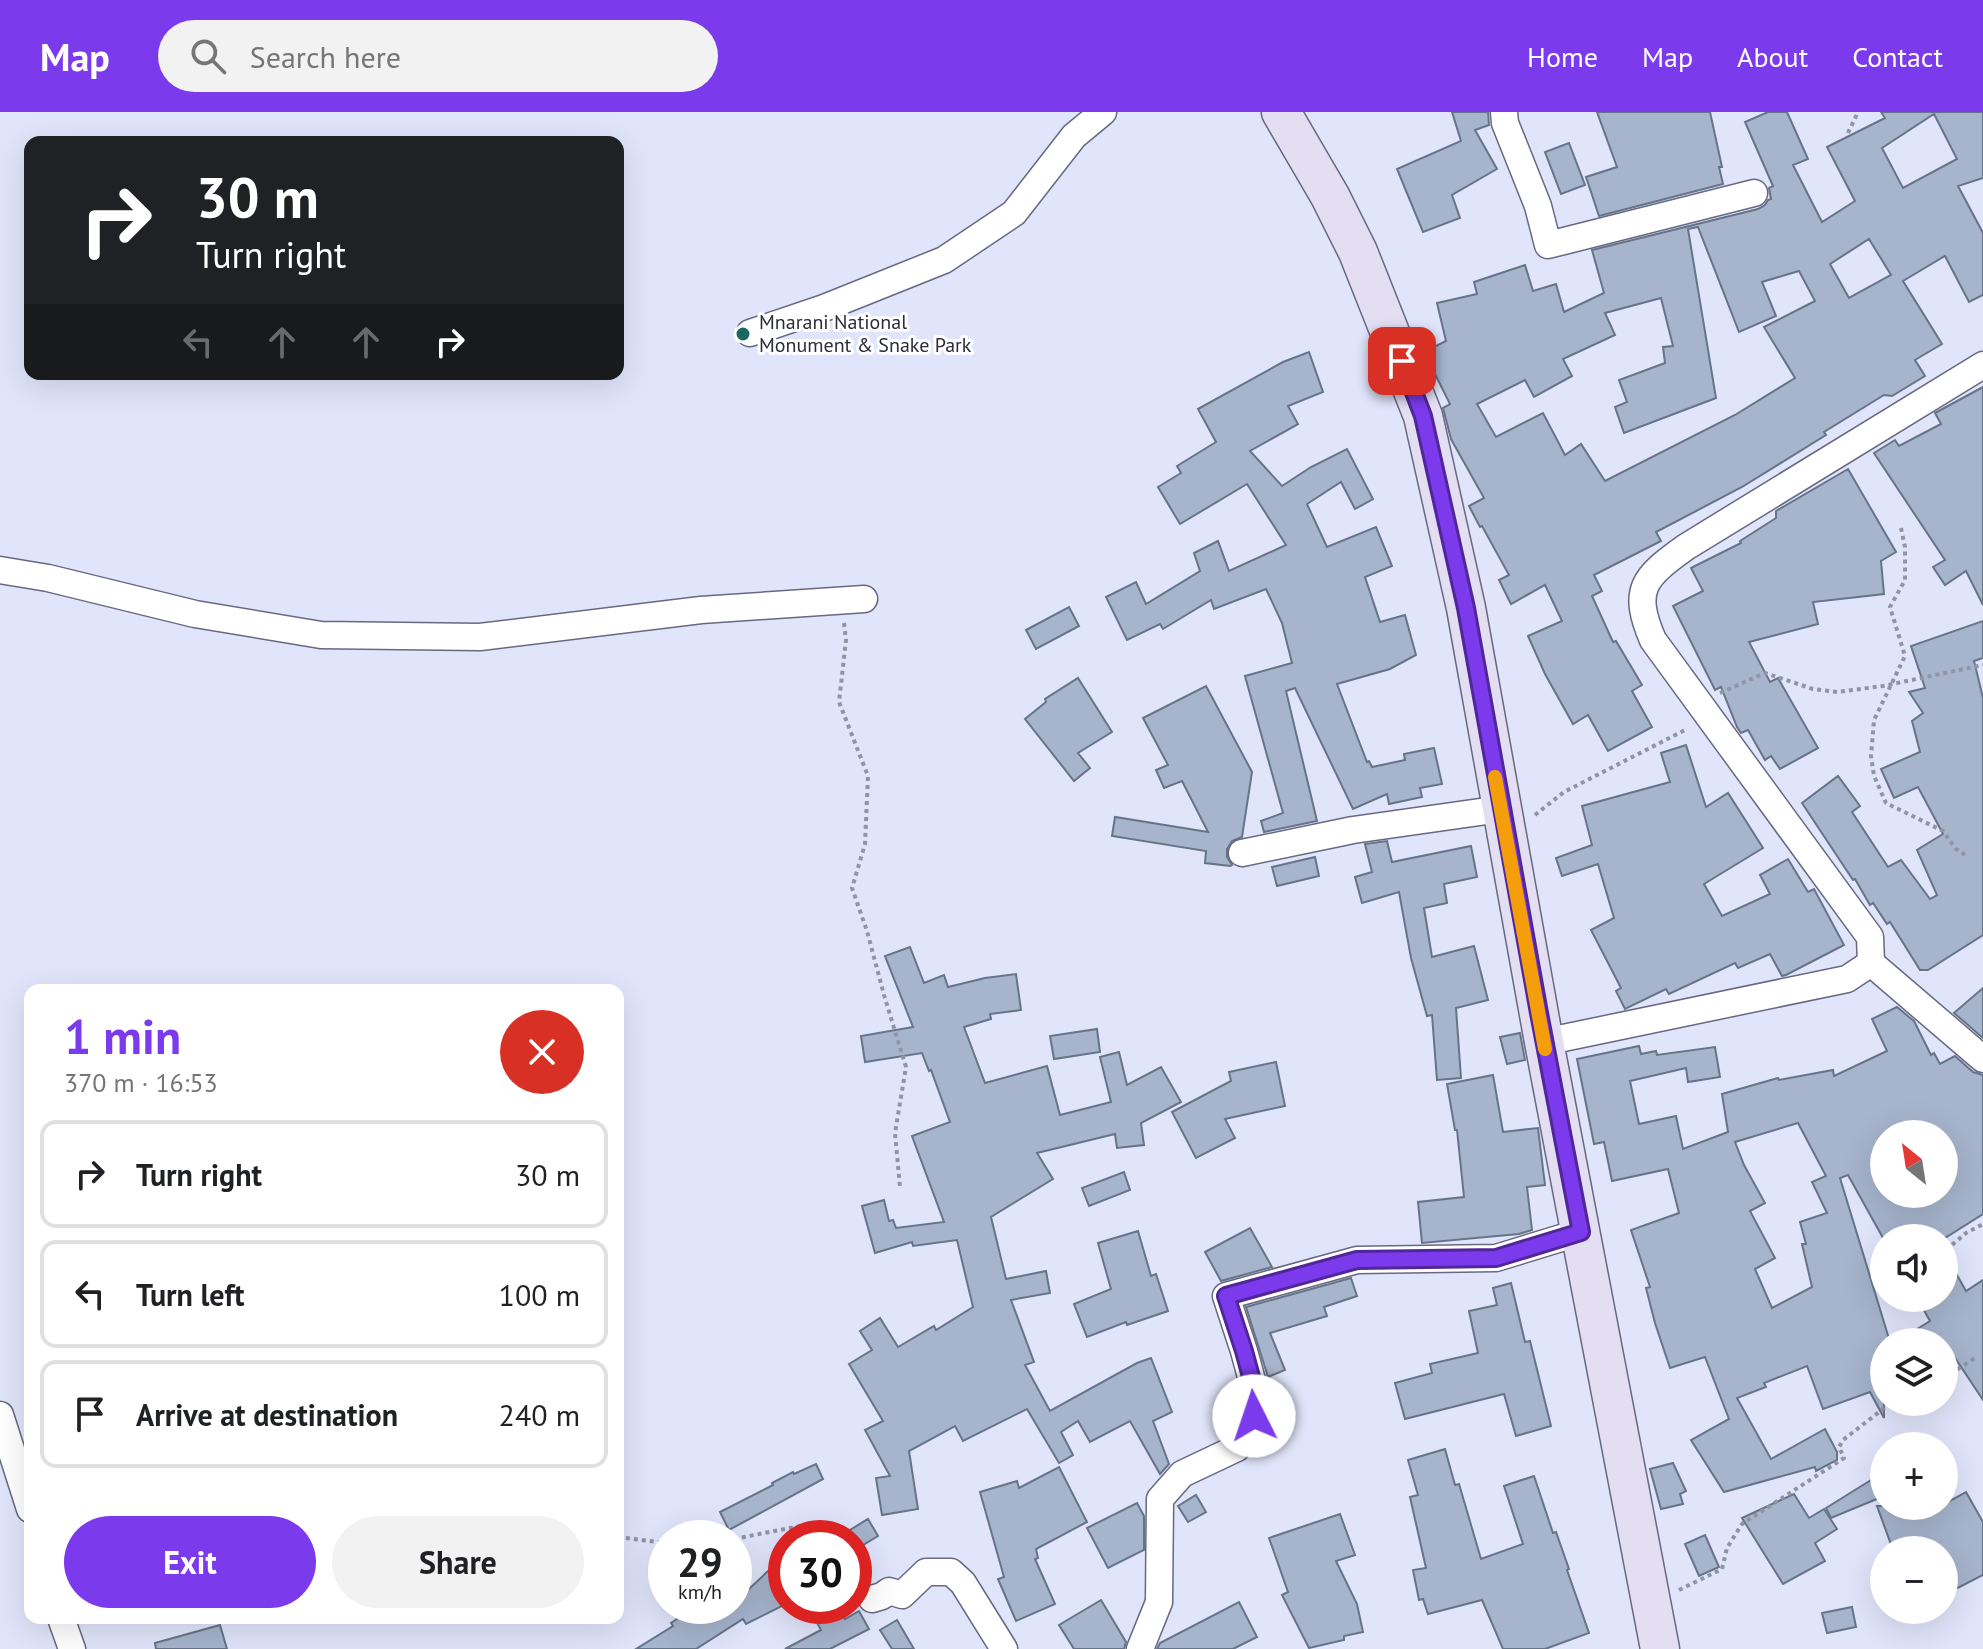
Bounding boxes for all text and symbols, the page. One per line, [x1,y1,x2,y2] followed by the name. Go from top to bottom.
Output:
[158,20,718,92] search box
[40,32,110,81] text: Map
[186,34,230,78] icon: search
[250,37,401,76] text: Search here
[1527,38,1598,75] text: Home
[1642,38,1693,75] text: Map
[1737,38,1808,75] text: About
[1852,38,1943,75] text: Contact
[196,161,319,233] text: 30 m
[64,168,168,272] icon: right
[196,231,346,278] text: Turn right
[759,309,972,358] place label: Mnarani National Monument & Snake Park
[176,320,220,364] icon: left
[260,320,304,364] icon: ahead
[344,320,388,364] icon: ahead
[428,320,472,364] icon: right
[734,325,752,343] marker: Mnarani National Monument & Snake Park
[1368,327,1436,395] pin
[1380,339,1424,383] icon: arrive
[64,1005,181,1067] text: 1 min
[500,1010,584,1094] button: close
[64,1066,218,1099] text: 370 m · 16:53
[1870,1120,1958,1208] north arrow
[1870,1120,1958,1624] map controls
[68,1152,112,1196] icon: right
[136,1155,262,1194] text: Turn right
[515,1155,580,1194] text: 30 m
[1870,1224,1958,1312] button: sound
[68,1272,112,1316] icon: left
[136,1275,244,1314] text: Turn left
[499,1275,580,1314] text: 100 m
[1870,1328,1958,1416] button: layers
[1212,1374,1296,1458] position arrow
[68,1392,112,1436] icon: arrive
[136,1395,398,1434] text: Arrive at destination
[499,1395,580,1434] text: 240 m
[1870,1432,1958,1520] button: +
[64,1516,316,1608] button: Exit
[332,1516,584,1608] button: Share
[768,1520,872,1624] speed limit sign: 30
[677,1536,723,1588] text: 29
[1870,1536,1958,1624] button: −
[678,1579,722,1605] text: km/h

